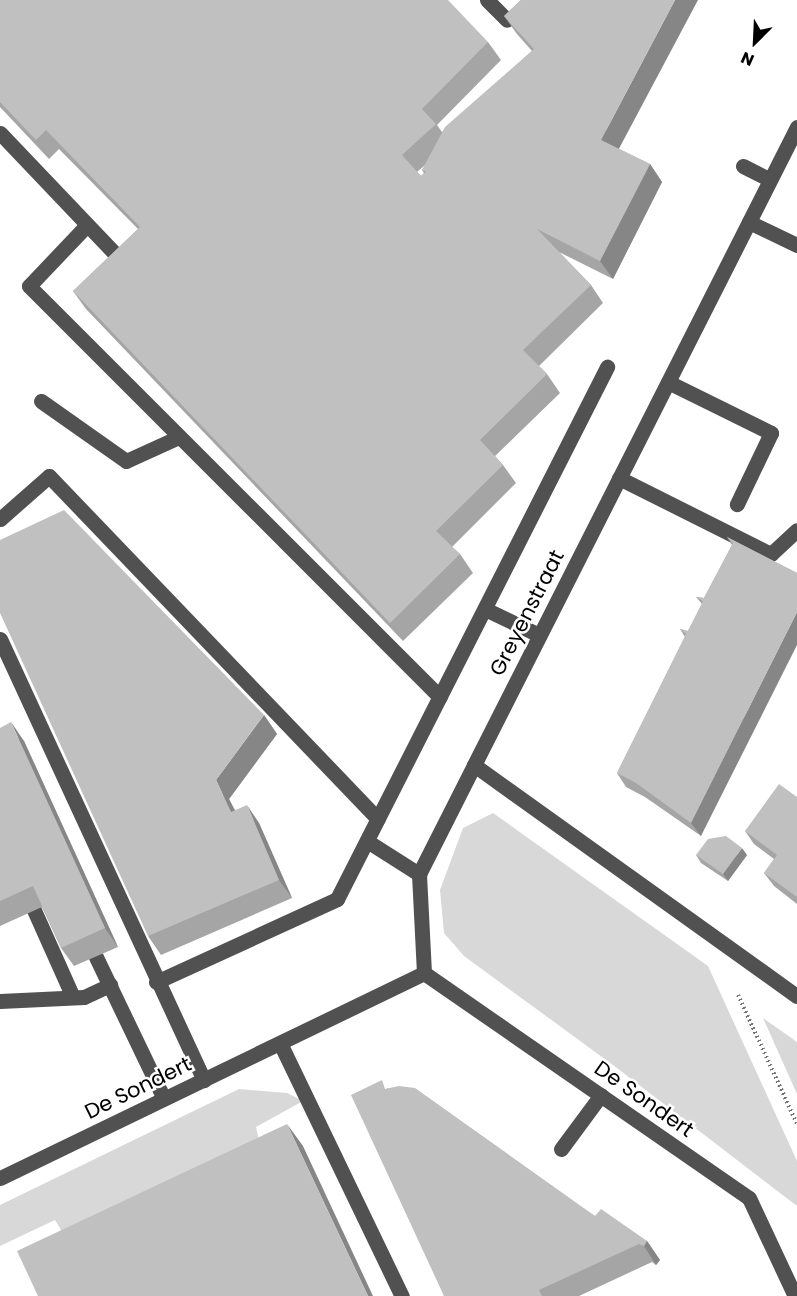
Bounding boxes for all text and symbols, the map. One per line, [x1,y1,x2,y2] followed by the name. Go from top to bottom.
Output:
[725,12,785,72] north arrow
[737,46,758,72] text: N
[484,546,570,680] street label: Greyenstraat
[81,1051,195,1125] street label: De Sondert
[590,1056,698,1142] street label: De Sondert

